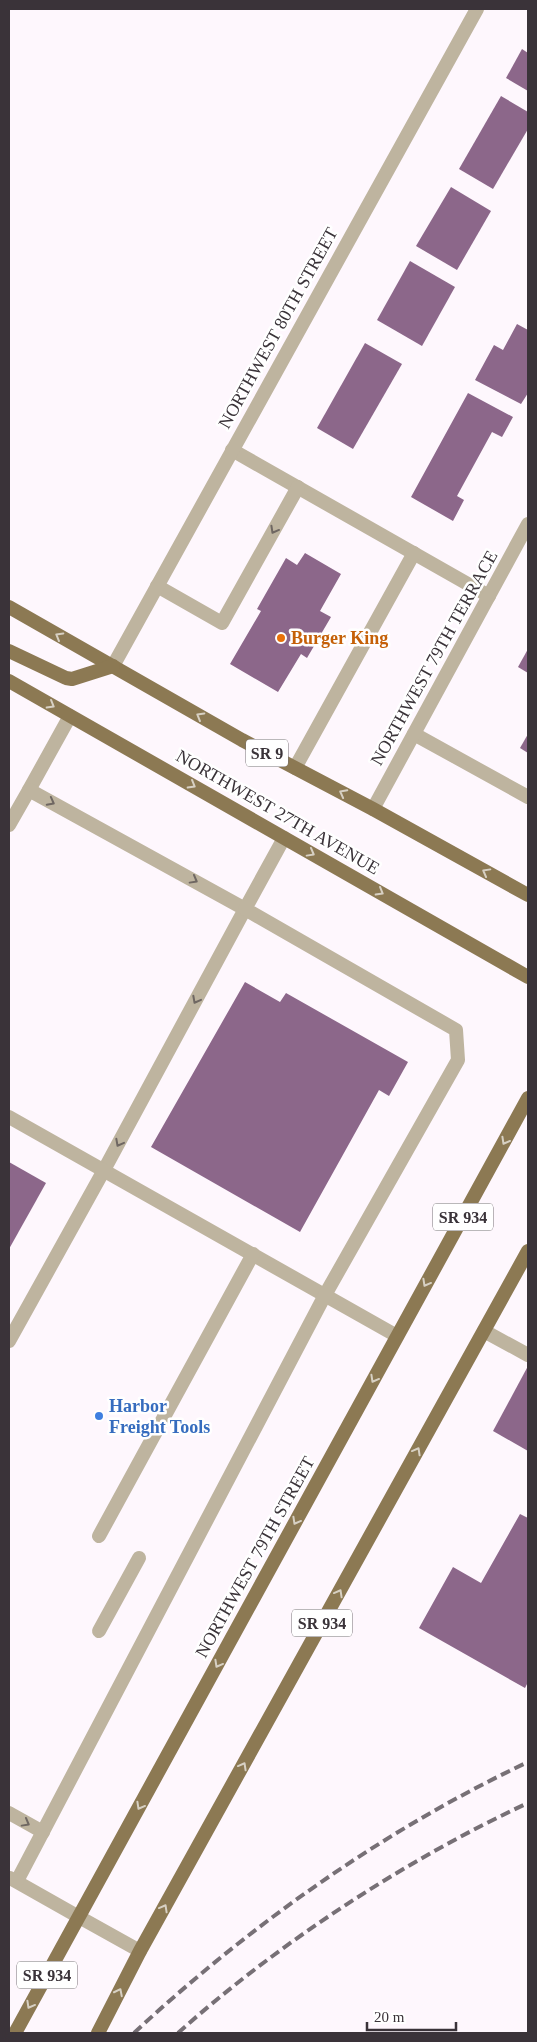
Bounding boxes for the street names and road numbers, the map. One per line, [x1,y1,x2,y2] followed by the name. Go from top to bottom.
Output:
[214,224,342,432] street label: NORTHWEST 80TH STREET
[367,547,501,769] street label: NORTHWEST 79TH TERRACE
[246,740,288,766] road number: SR 9
[173,746,383,878] street label: NORTHWEST 27TH AVENUE
[433,1204,493,1230] road number: SR 934
[191,1453,319,1661] street label: NORTHWEST 79TH STREET
[292,1610,352,1636] road number: SR 934
[17,1962,77,1988] road number: SR 934

